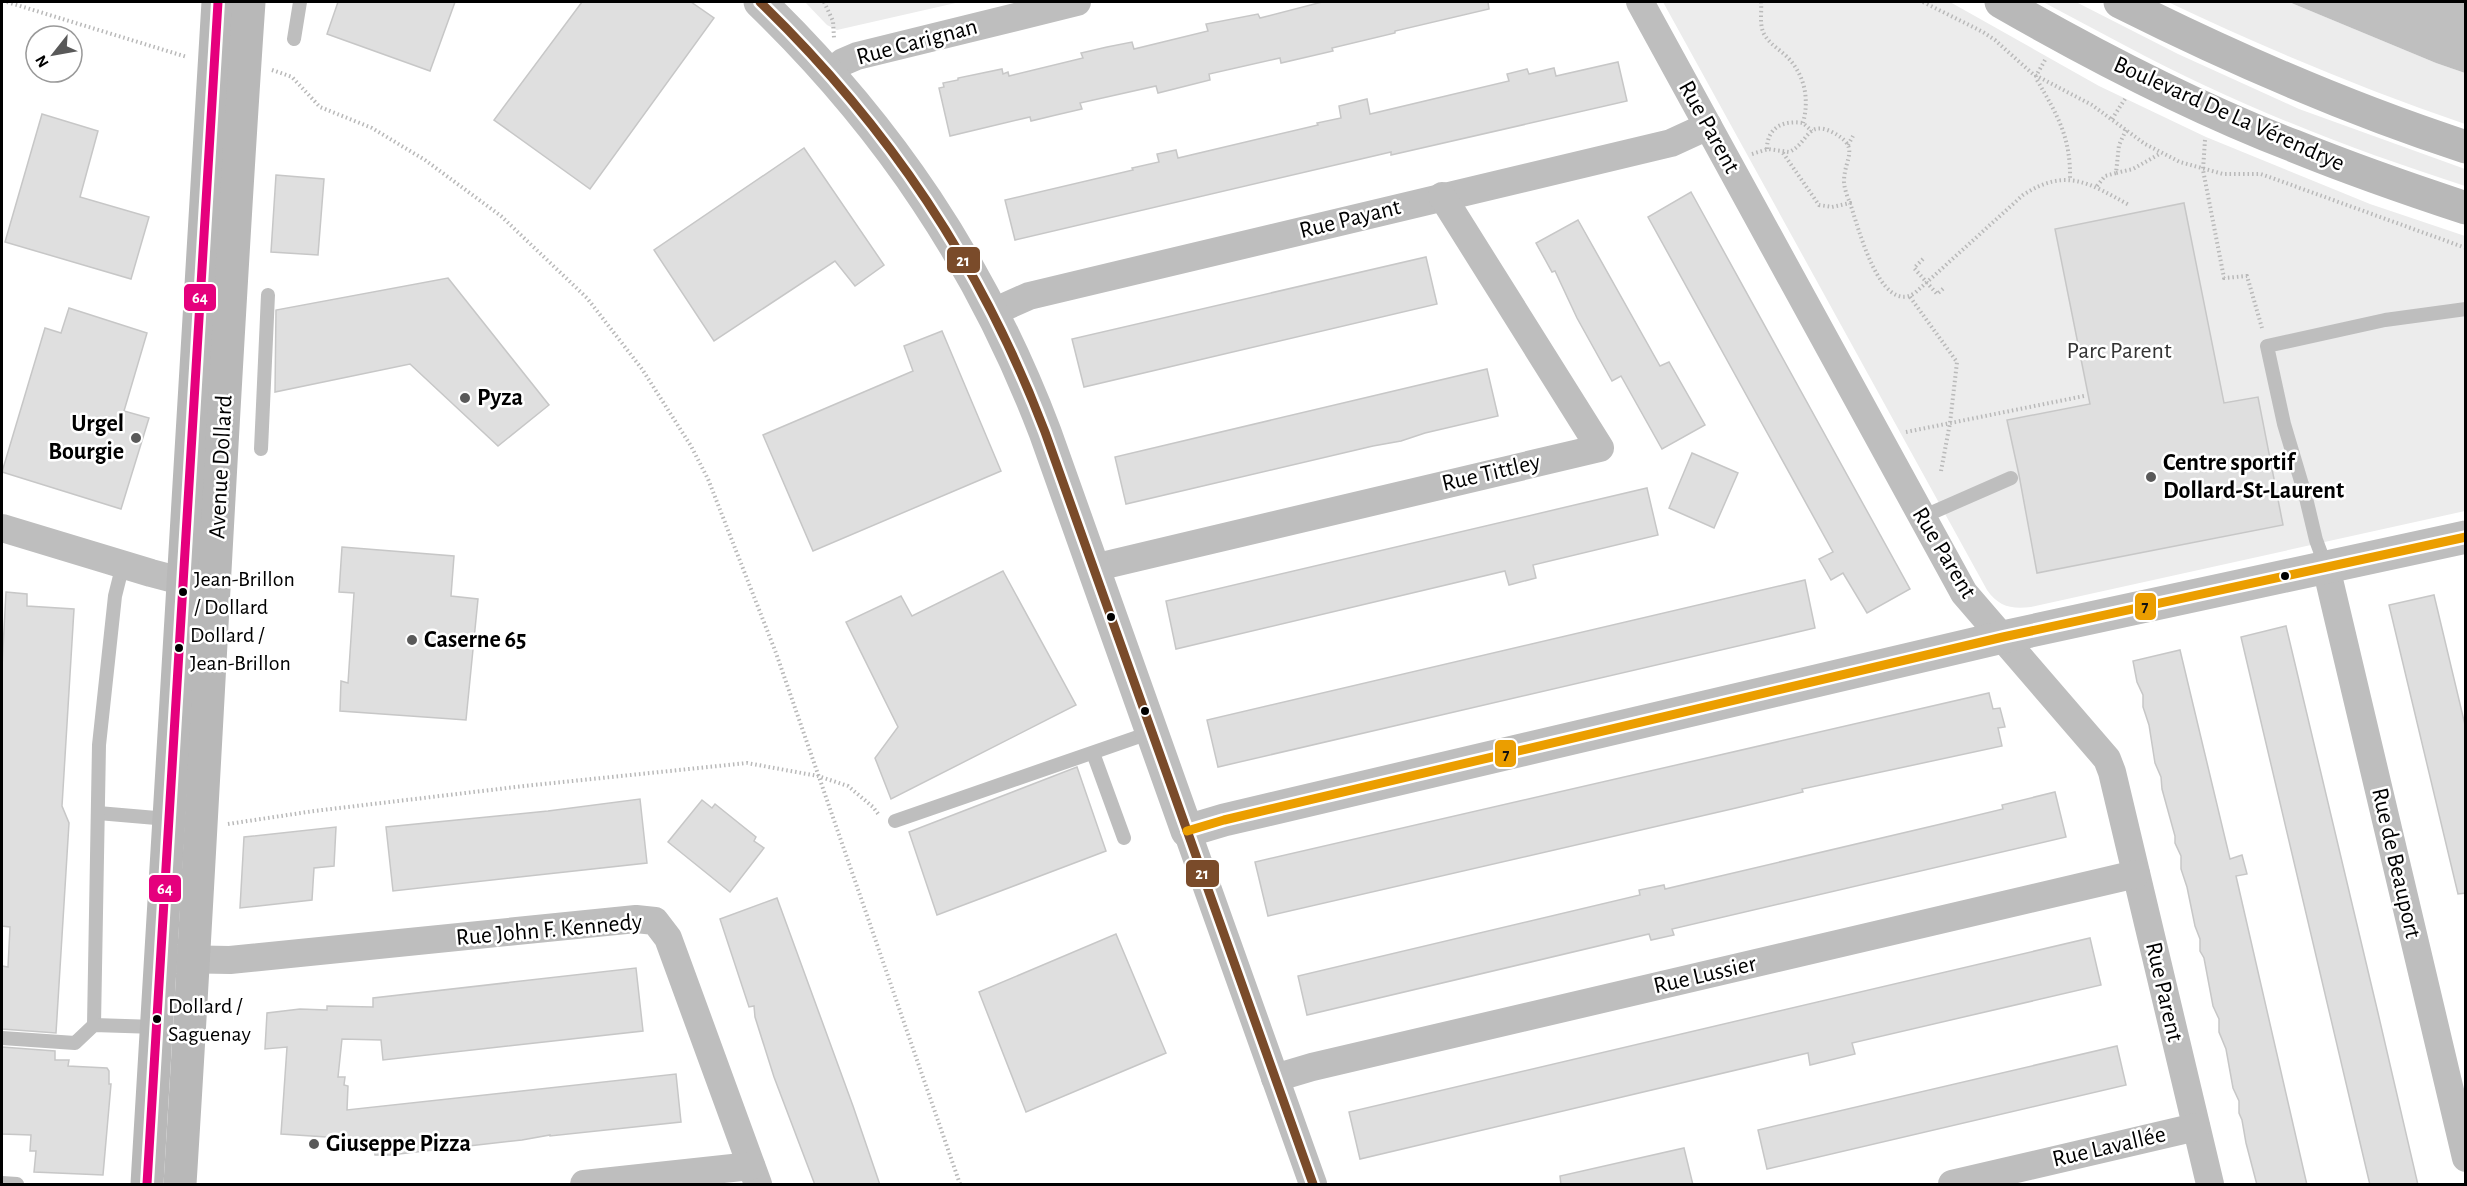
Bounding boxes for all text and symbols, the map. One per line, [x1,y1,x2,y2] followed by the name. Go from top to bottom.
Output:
[854,14,980,70] street label: Rue Carignan
[24,24,84,84] north arrow
[32,52,52,70] text: N
[2110,52,2348,176] street label: Boulevard De La Vérendrye
[1674,77,1744,178] street label: Rue Parent
[1297,195,1403,243] street label: Rue Payant
[946,246,981,274] line badge: 21
[956,253,970,269] text: 21
[183,283,217,312] line badge: 64
[192,290,208,306] text: 64
[2066,339,2172,363] park label: Parc Parent
[477,386,523,410] place label: Pyza
[458,391,472,405] marker: Pyza
[205,394,237,540] street label: Avenue Dollard
[48,412,124,464] place label: Urgel Bourgie
[129,431,143,445] marker: Urgel Bourgie
[1439,450,1543,496] street label: Rue Tittley
[2163,451,2344,503] place label: Centre sportif Dollard-St-Laurent
[2144,470,2158,484] marker: Centre sportif Dollard-St-Laurent
[1908,503,1981,603] street label: Rue Parent
[194,568,295,618] place label: Jean-Brillon / Dollard
[2279,570,2291,582] unlabelled marker
[177,586,189,598] marker: Jean-Brillon / Dollard
[2134,592,2157,621] line badge: 7
[2142,599,2149,615] text: 7
[1105,611,1117,623] unlabelled marker
[190,624,291,674] place label: Dollard / Jean-Brillon
[424,628,526,652] place label: Caserne 65
[405,633,419,647] marker: Caserne 65
[173,642,185,654] marker: Dollard / Jean-Brillon
[1139,705,1151,717] unlabelled marker
[1494,739,1517,768] line badge: 7
[1503,747,1510,763] text: 7
[2367,785,2425,941] street label: Rue de Beauport
[1185,859,1220,888] line badge: 21
[1195,866,1209,882] text: 21
[148,874,182,903] line badge: 64
[157,881,173,897] text: 64
[455,910,643,950] street label: Rue John F. Kennedy
[2141,940,2187,1045] street label: Rue Parent
[1651,951,1759,998] street label: Rue Lussier
[168,995,251,1045] place label: Dollard / Saguenay
[151,1013,163,1025] marker: Dollard / Saguenay
[2050,1122,2168,1172] street label: Rue Lavallée
[326,1132,471,1156] place label: Giuseppe Pizza
[307,1137,321,1151] marker: Giuseppe Pizza

